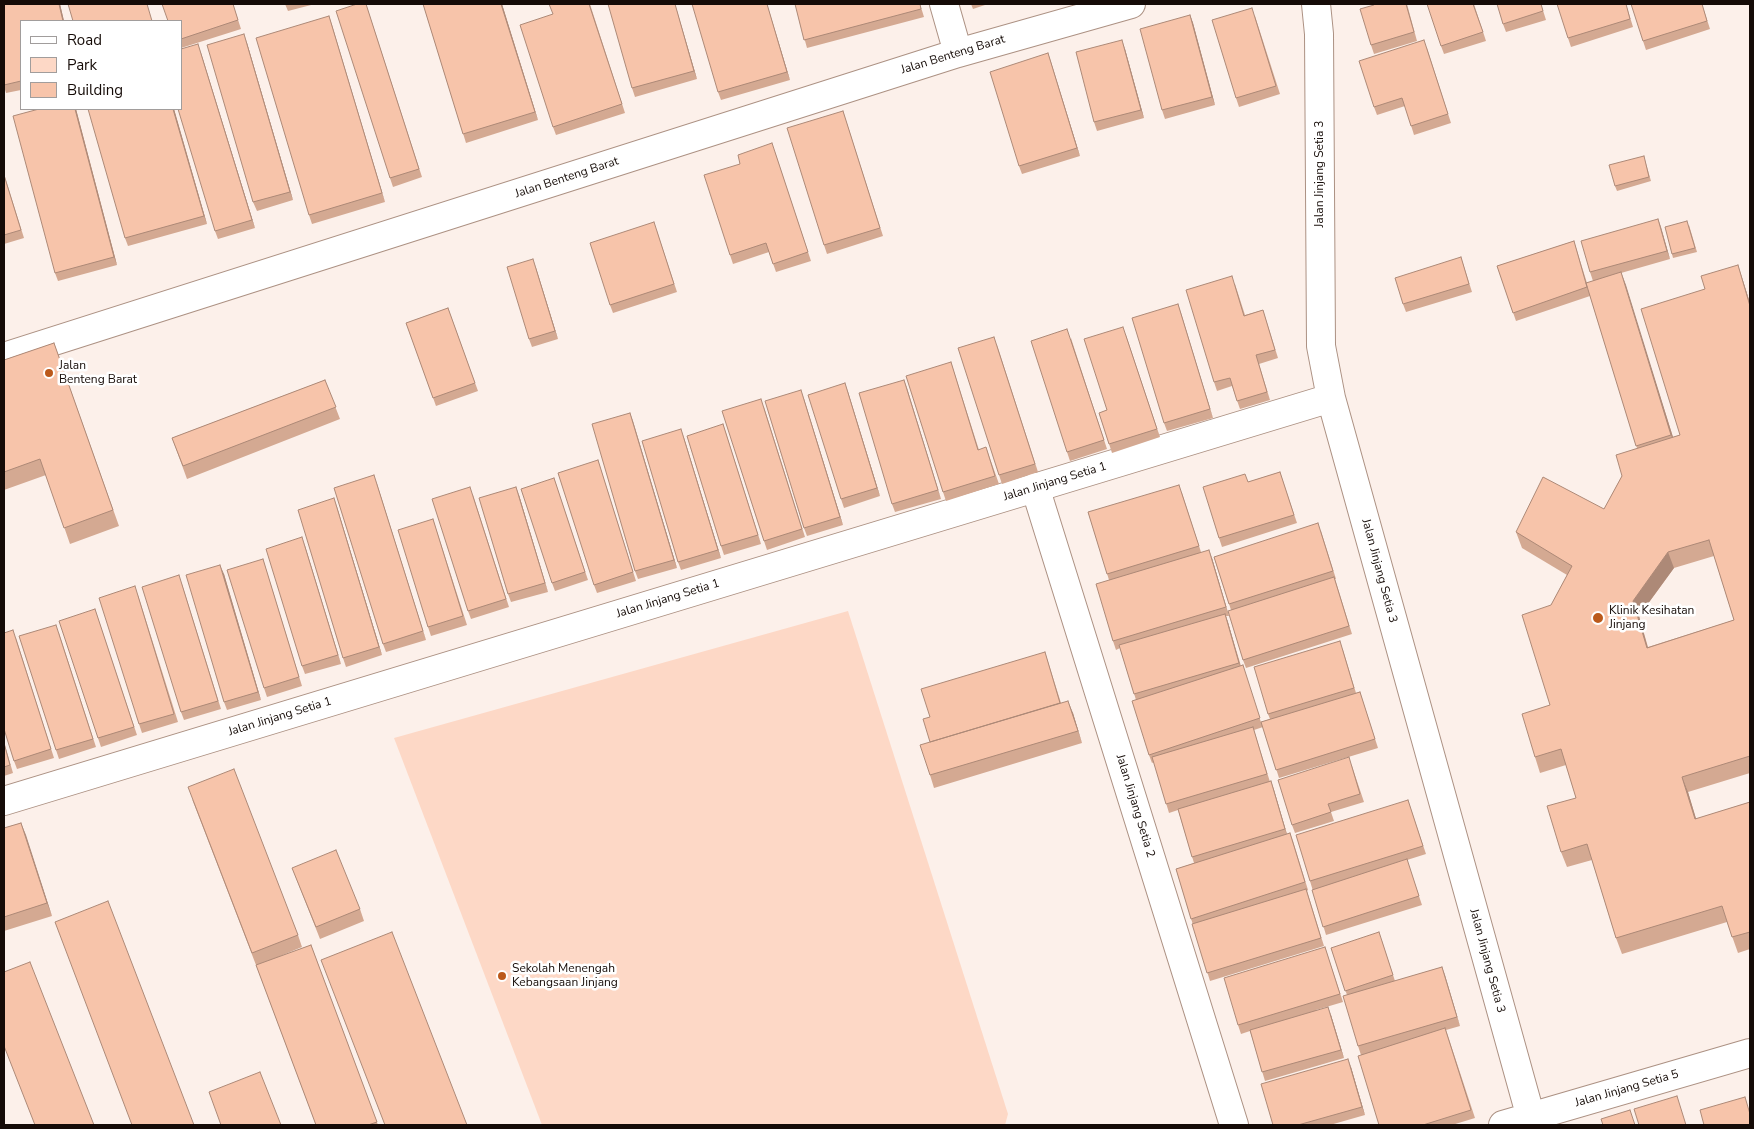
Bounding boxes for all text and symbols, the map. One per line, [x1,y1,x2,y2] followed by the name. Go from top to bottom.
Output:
[20,20,182,110] legend
[67,30,102,50] text: Road
[899,32,1007,78] street label: Jalan Benteng Barat
[67,55,97,75] text: Park
[67,80,123,100] text: Building
[1313,120,1327,228] street label: Jalan Jinjang Setia 3
[513,154,621,202] street label: Jalan Benteng Barat
[59,359,137,387] place label: Jalan Benteng Barat
[43,367,55,379] marker: Jalan Benteng Barat
[1002,459,1108,505] street label: Jalan Jinjang Setia 1
[1358,517,1400,625] street label: Jalan Jinjang Setia 3
[615,576,721,622] street label: Jalan Jinjang Setia 1
[1609,604,1694,632] place label: Klinik Kesihatan Jinjang
[1591,611,1605,625] marker: Klinik Kesihatan Jinjang
[227,694,333,740] street label: Jalan Jinjang Setia 1
[1112,753,1158,859] street label: Jalan Jinjang Setia 2
[1466,907,1508,1015] street label: Jalan Jinjang Setia 3
[512,962,618,990] place label: Sekolah Menengah Kebangsaan Jinjang
[496,970,508,982] marker: Sekolah Menengah Kebangsaan Jinjang
[1574,1067,1680,1111] street label: Jalan Jinjang Setia 5

